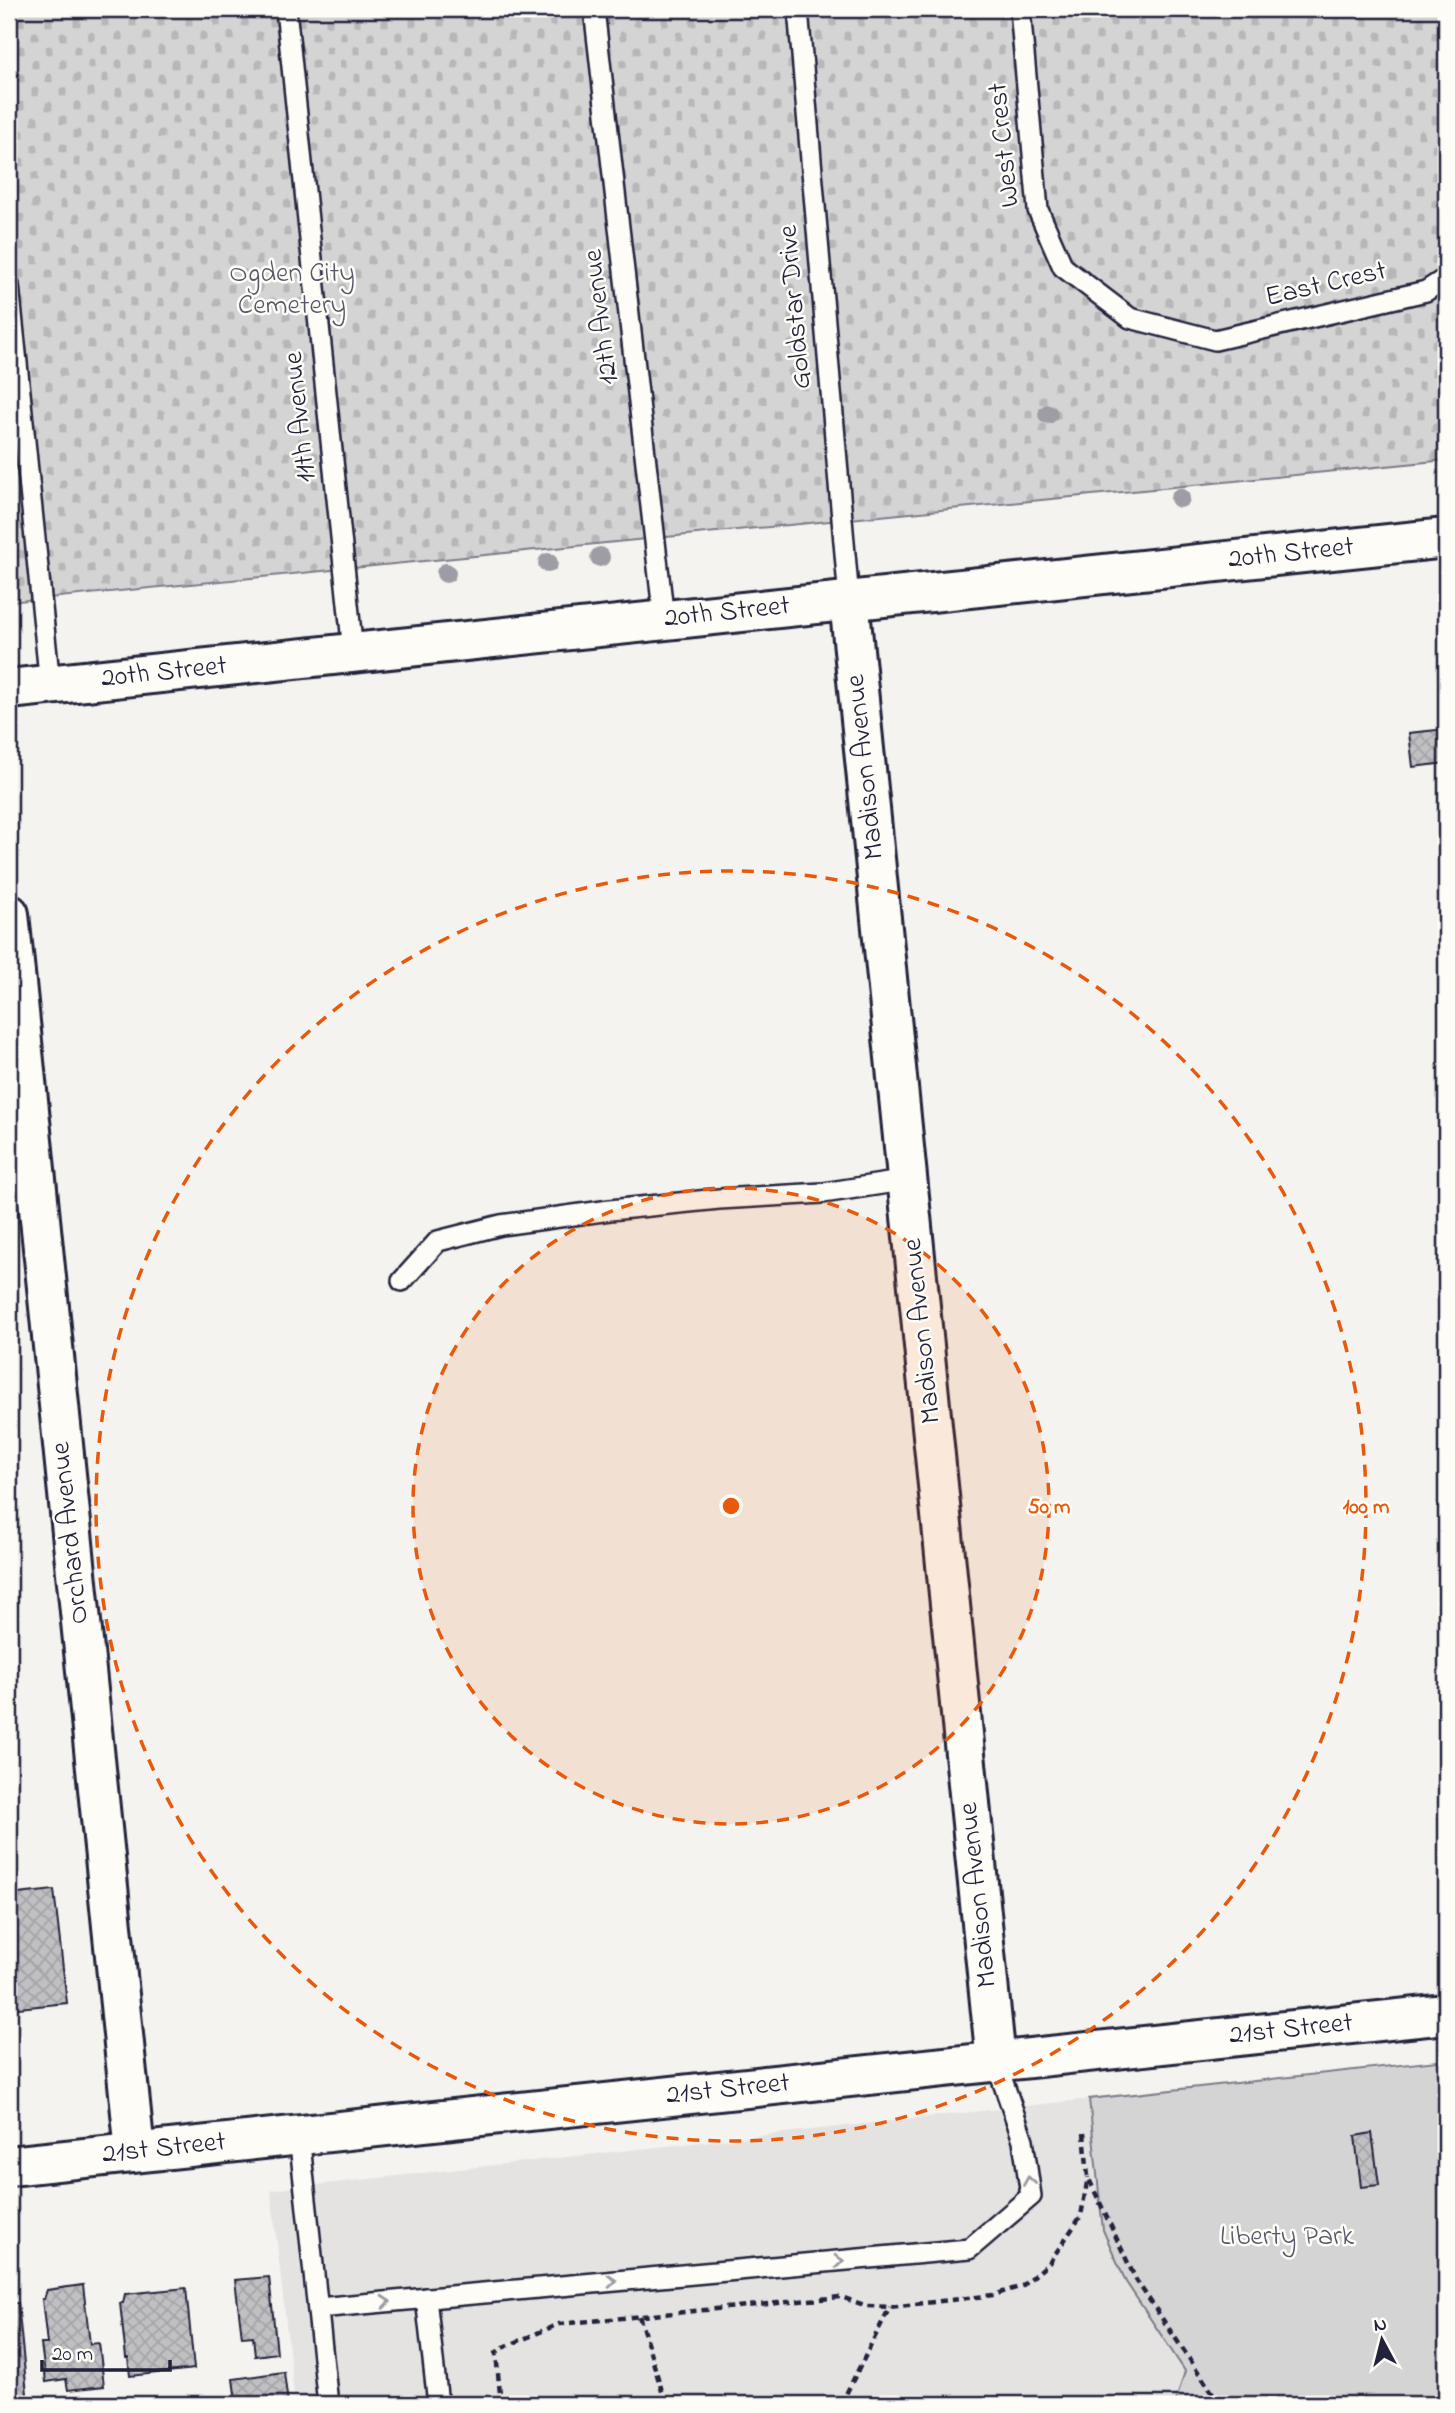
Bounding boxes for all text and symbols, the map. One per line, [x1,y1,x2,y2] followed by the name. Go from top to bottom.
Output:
[978,81,1032,209] street label: West Crest
[768,223,824,391] street label: Goldstar Drive
[573,246,631,387] street label: 12th Avenue
[1261,251,1391,319] street label: East Crest
[229,254,355,327] park label: Ogden City Cemetery
[274,349,328,484] street label: 11th Avenue
[1226,527,1356,581] street label: 20th Street
[662,586,792,640] street label: 20th Street
[99,646,229,700] street label: 20th Street
[836,672,896,862] street label: Madison Avenue
[893,1236,953,1426] street label: Madison Avenue
[41,1439,101,1626] street label: Orchard Avenue
[1028,1493,1070,1523] text: 50 m
[1343,1493,1389,1523] text: 100 m
[719,1494,743,1518] centre of rings
[949,1800,1009,1990] street label: Madison Avenue
[1227,2003,1355,2057] street label: 21st Street
[664,2063,792,2117] street label: 21st Street
[100,2122,228,2176] street label: 21st Street
[1022,2175,1037,2187] one-way arrow
[1220,2217,1355,2258] park label: Liberty Park
[834,2254,845,2269] one-way arrow
[607,2274,618,2289] one-way arrow
[380,2294,391,2309] one-way arrow
[1346,2304,1416,2374] north arrow
[1372,2311,1388,2340] text: N
[42,2329,170,2373] scale bar
[52,2340,93,2370] text: 20 m

